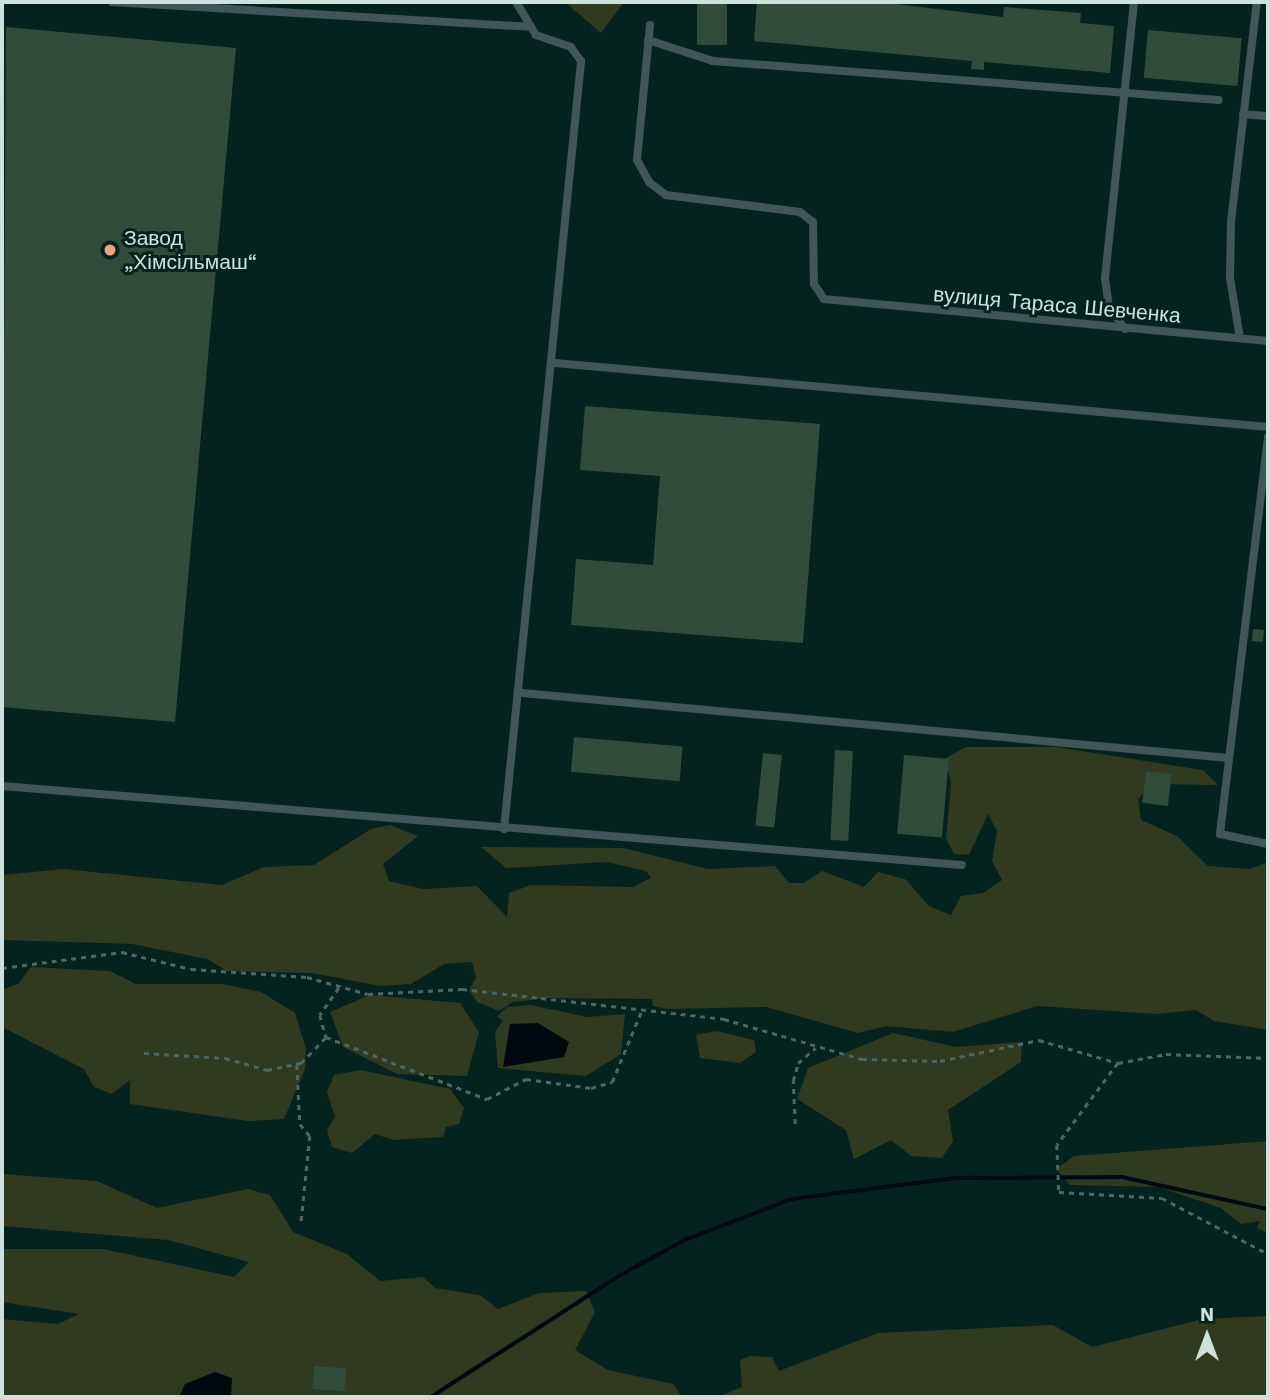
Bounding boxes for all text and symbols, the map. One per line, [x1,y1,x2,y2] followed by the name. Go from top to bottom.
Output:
[124,225,257,275] place label: Завод „Хімсільмаш“
[102,242,118,258] marker: Завод „Хімсільмаш“
[932,282,1182,328] street label: вулиця Тараса Шевченка
[1172,1301,1242,1371] north arrow
[1200,1303,1214,1326] text: N

